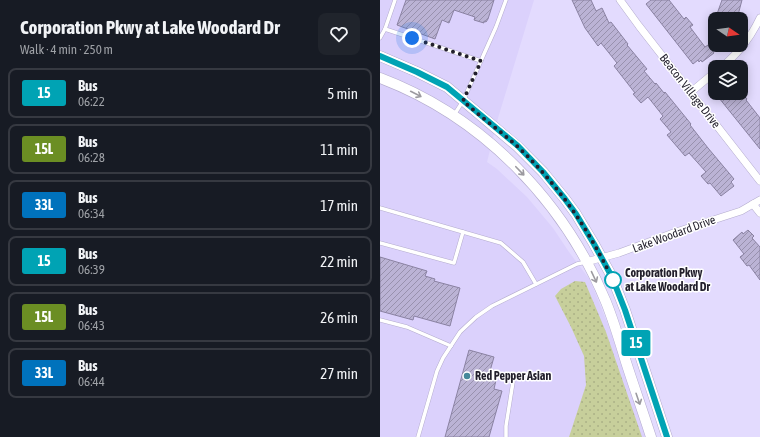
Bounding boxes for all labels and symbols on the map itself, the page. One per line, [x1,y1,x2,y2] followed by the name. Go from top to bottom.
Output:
[708,12,748,52] north arrow
[402,28,422,48] your location
[657,51,723,131] street label: Beacon Village Drive
[409,91,421,98] one-way arrow
[515,166,525,176] one-way arrow
[631,212,717,256] street label: Lake Woodard Drive
[625,266,711,294] place label: Corporation Pkwy at Lake Woodard Dr
[591,270,598,282] one-way arrow
[604,271,622,289] marker: Corporation Pkwy at Lake Woodard Dr
[618,330,654,356] line badge: 15
[475,369,551,383] place label: Red Pepper Asian
[462,371,472,381] marker: Red Pepper Asian
[635,392,643,404] one-way arrow

